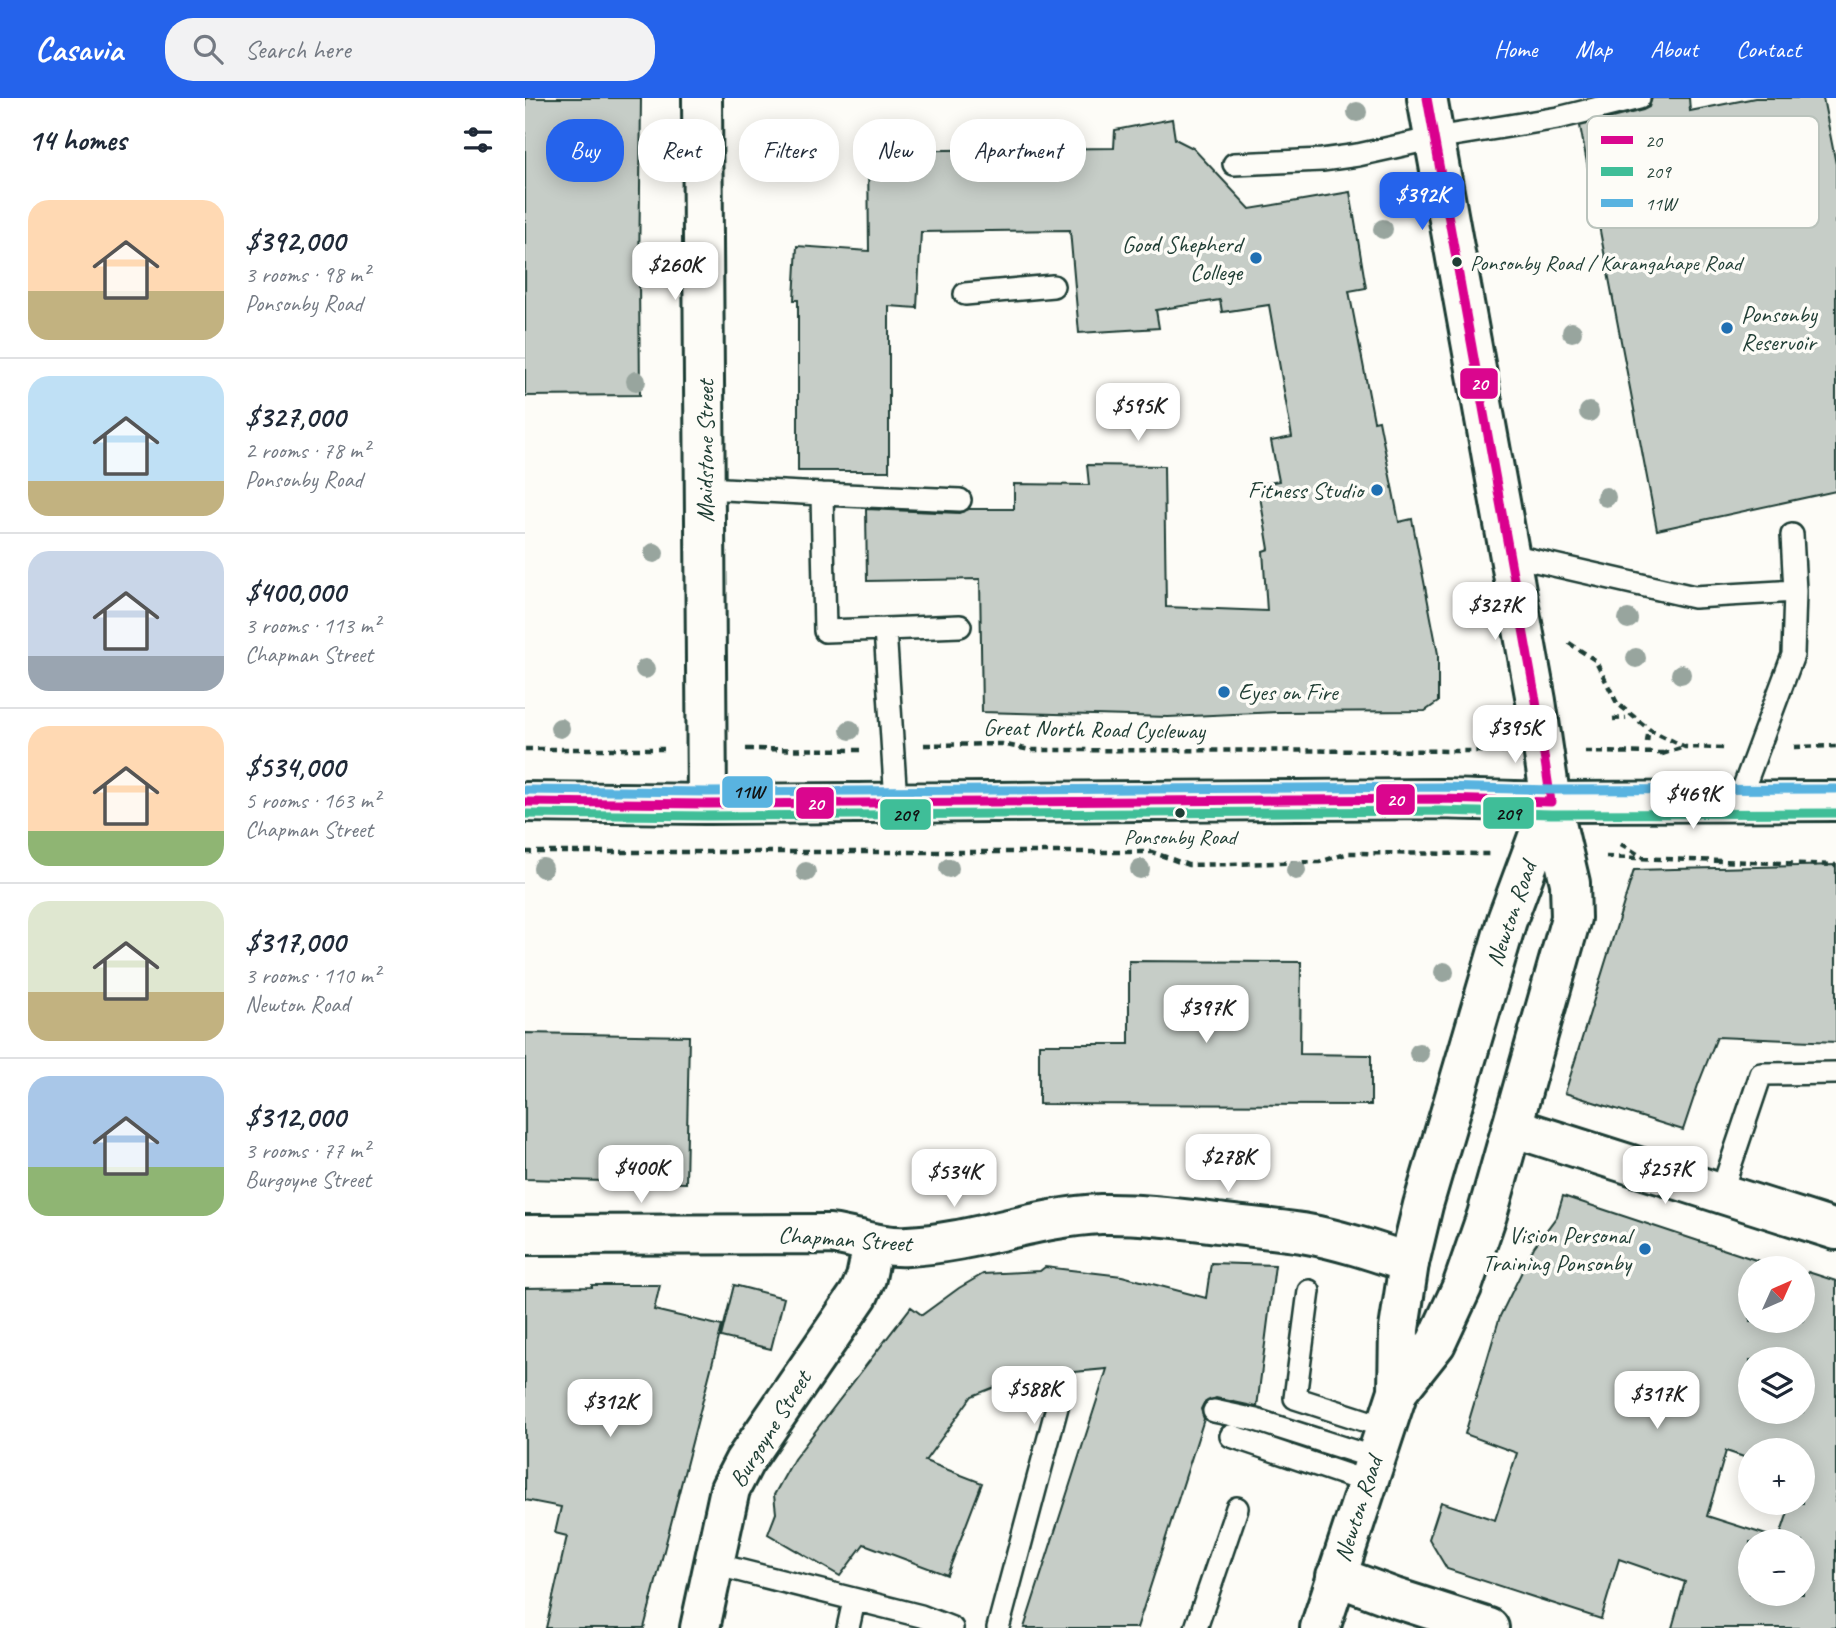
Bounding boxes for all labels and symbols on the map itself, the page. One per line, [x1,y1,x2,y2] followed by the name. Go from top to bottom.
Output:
[1587,116,1819,228] legend
[1645,129,1664,153] text: 20
[1645,160,1672,184] text: 209
[1373,172,1471,232] pin: $392K
[1645,192,1679,216] text: 11W
[1122,229,1246,287] place label: Good Shepherd College
[626,242,724,302] pin: $260K
[1470,249,1745,277] place label: Ponsonby Road / Karangahape Road
[1248,250,1264,266] marker: Good Shepherd College
[1450,255,1464,269] marker: Ponsonby Road / Karangahape Road
[1741,299,1819,357] place label: Ponsonby Reservoir
[1719,320,1735,336] marker: Ponsonby Reservoir
[1459,367,1499,400] line badge: 20
[1470,372,1490,396] text: 20
[690,378,720,522] street label: Maidstone Street
[1089,384,1187,443] pin: $595K
[1248,475,1366,505] place label: Fitness Studio
[1369,482,1385,498] marker: Fitness Studio
[1446,582,1544,642] pin: $327K
[1238,677,1340,707] place label: Eyes on Fire
[1216,684,1232,700] marker: Eyes on Fire
[1466,706,1564,765] pin: $395K
[983,712,1207,746] street label: Great North Road Cycleway
[1644,772,1742,831] pin: $469K
[721,775,774,809] line badge: 11W
[733,780,768,804] text: 11W
[1375,783,1416,816] line badge: 20
[795,786,835,820] line badge: 20
[1386,788,1406,812] text: 20
[806,792,826,816] text: 20
[1482,796,1535,830] line badge: 209
[879,798,932,831] line badge: 209
[1495,802,1523,826] text: 209
[892,803,920,827] text: 209
[1173,806,1187,820] marker: Ponsonby Road
[1124,823,1240,851] place label: Ponsonby Road
[1479,854,1544,970] street label: Newton Road
[1157,986,1255,1045] pin: $397K
[1179,1134,1277,1194] pin: $278K
[592,1146,690,1205] pin: $400K
[1616,1146,1714,1206] pin: $257K
[905,1150,1003,1209] pin: $534K
[777,1219,915,1259] street label: Chapman Street
[1482,1220,1635,1278] place label: Vision Personal Training Ponsonby
[1637,1241,1653,1257] marker: Vision Personal Training Ponsonby
[1738,1256,1815,1334] north arrow
[722,1364,819,1493] street label: Burgoyne Street
[985,1366,1083,1426] pin: $588K
[1608,1372,1706,1431] pin: $317K
[561,1380,659,1439] pin: $312K
[1327,1449,1390,1565] street label: Newton Road

